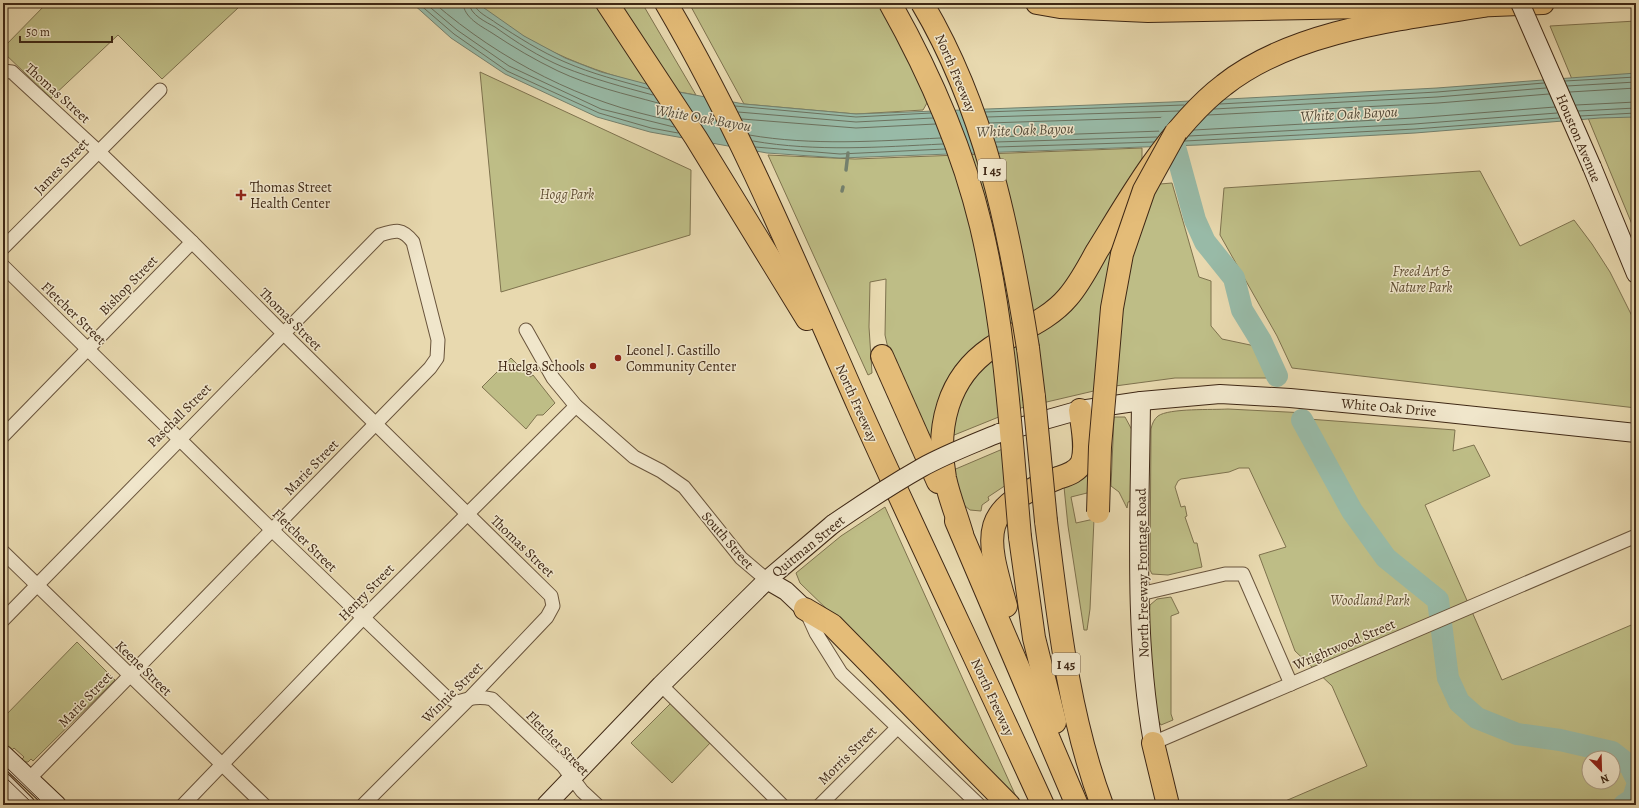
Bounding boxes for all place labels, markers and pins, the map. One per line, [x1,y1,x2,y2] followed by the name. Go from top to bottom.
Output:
[250,178,332,213] place label: Thomas Street Health Center
[235,189,247,201] marker: Thomas Street Health Center
[626,341,737,376] place label: Leonel J. Castillo Community Center
[613,353,623,363] marker: Leonel J. Castillo Community Center
[498,357,585,376] place label: Huelga Schools
[588,361,598,371] marker: Huelga Schools

